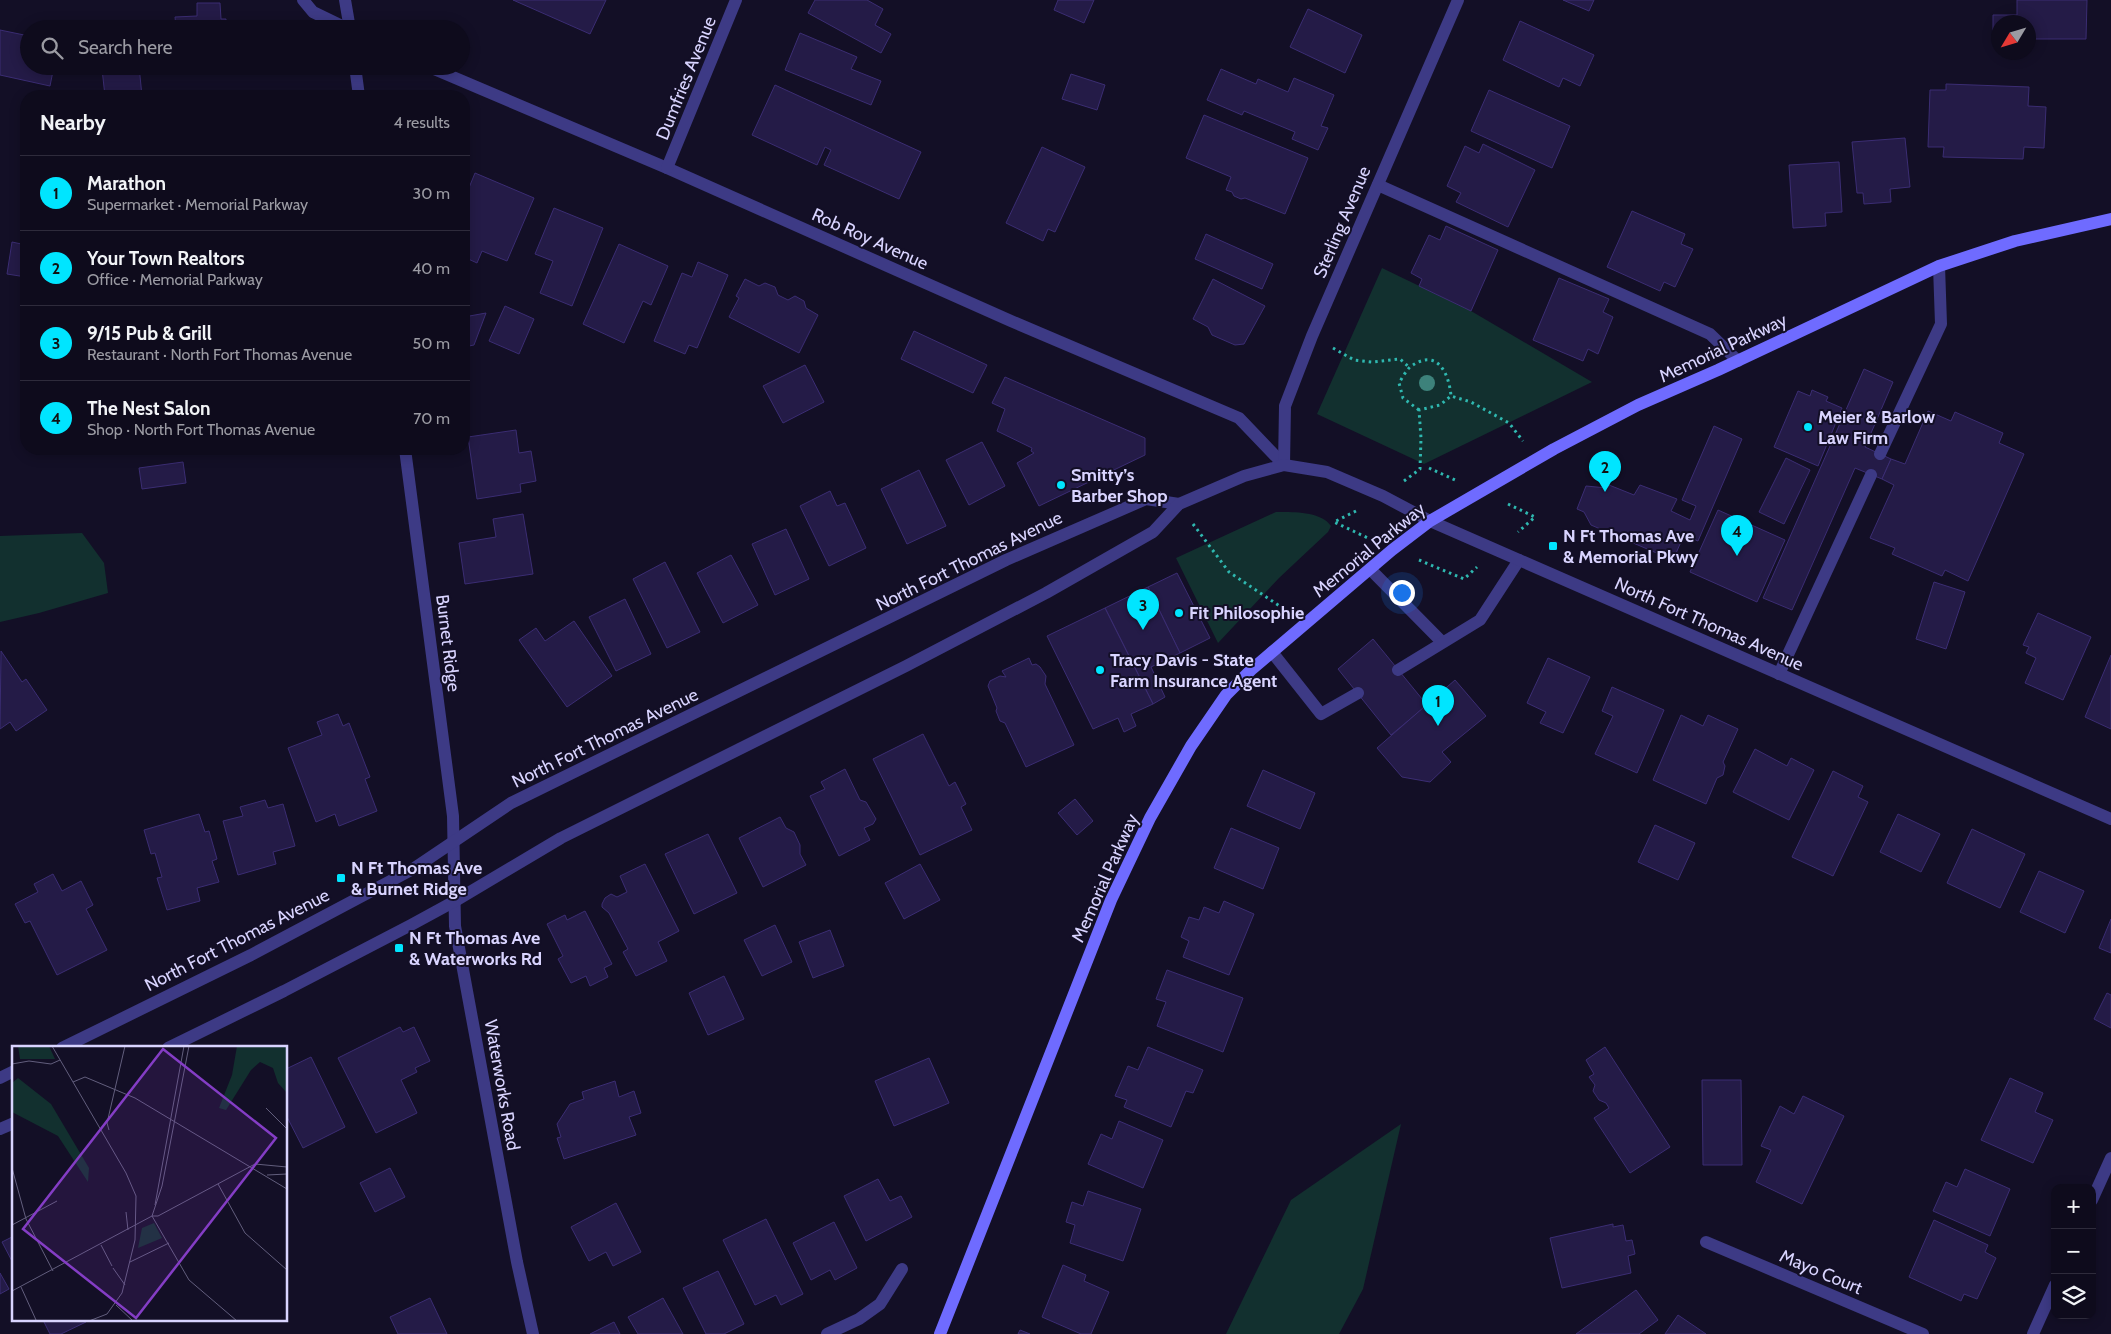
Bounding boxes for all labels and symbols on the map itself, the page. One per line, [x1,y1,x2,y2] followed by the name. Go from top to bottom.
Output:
[651,13,721,143] street label: Dumfries Avenue
[1991,15,2036,60] north arrow
[1309,163,1375,281] street label: Sterling Avenue
[808,204,932,274] street label: Rob Roy Avenue
[1656,309,1790,387] street label: Memorial Parkway
[1818,406,1935,449] place label: Meier & Barlow Law Firm
[1802,421,1814,433] marker: Meier & Barlow Law Firm
[1589,451,1621,492] pin: 2
[1071,464,1168,507] place label: Smitty’s Barber Shop
[1055,479,1067,491] marker: Smitty’s Barber Shop
[1308,498,1430,602] street label: Memorial Parkway
[872,506,1066,616] street label: North Fort Thomas Avenue
[1721,515,1753,556] pin: 4
[1563,525,1699,568] place label: N Ft Thomas Ave & Memorial Pkwy
[1547,540,1559,552] marker: N Ft Thomas Ave & Memorial Pkwy
[1611,572,1807,676] street label: North Fort Thomas Avenue
[1389,580,1415,606] your location
[1127,589,1159,630] pin: 3
[431,593,465,693] street label: Burnet Ridge
[1189,602,1304,624] place label: Fit Philosophie
[1173,607,1185,619] marker: Fit Philosophie
[1110,649,1277,692] place label: Tracy Davis - State Farm Insurance Agent
[1094,664,1106,676] marker: Tracy Davis - State Farm Insurance Agent
[508,683,702,793] street label: North Fort Thomas Avenue
[1422,685,1454,726] pin: 1
[1067,810,1143,946] street label: Memorial Parkway
[351,857,482,900] place label: N Ft Thomas Ave & Burnet Ridge
[335,872,347,884] marker: N Ft Thomas Ave & Burnet Ridge
[141,884,333,996] street label: North Fort Thomas Avenue
[409,927,542,970] place label: N Ft Thomas Ave & Waterworks Rd
[393,942,405,954] marker: N Ft Thomas Ave & Waterworks Rd
[480,1018,524,1152] street label: Waterworks Road
[12,1046,288,1322] inset map
[1776,1245,1866,1299] street label: Mayo Court

